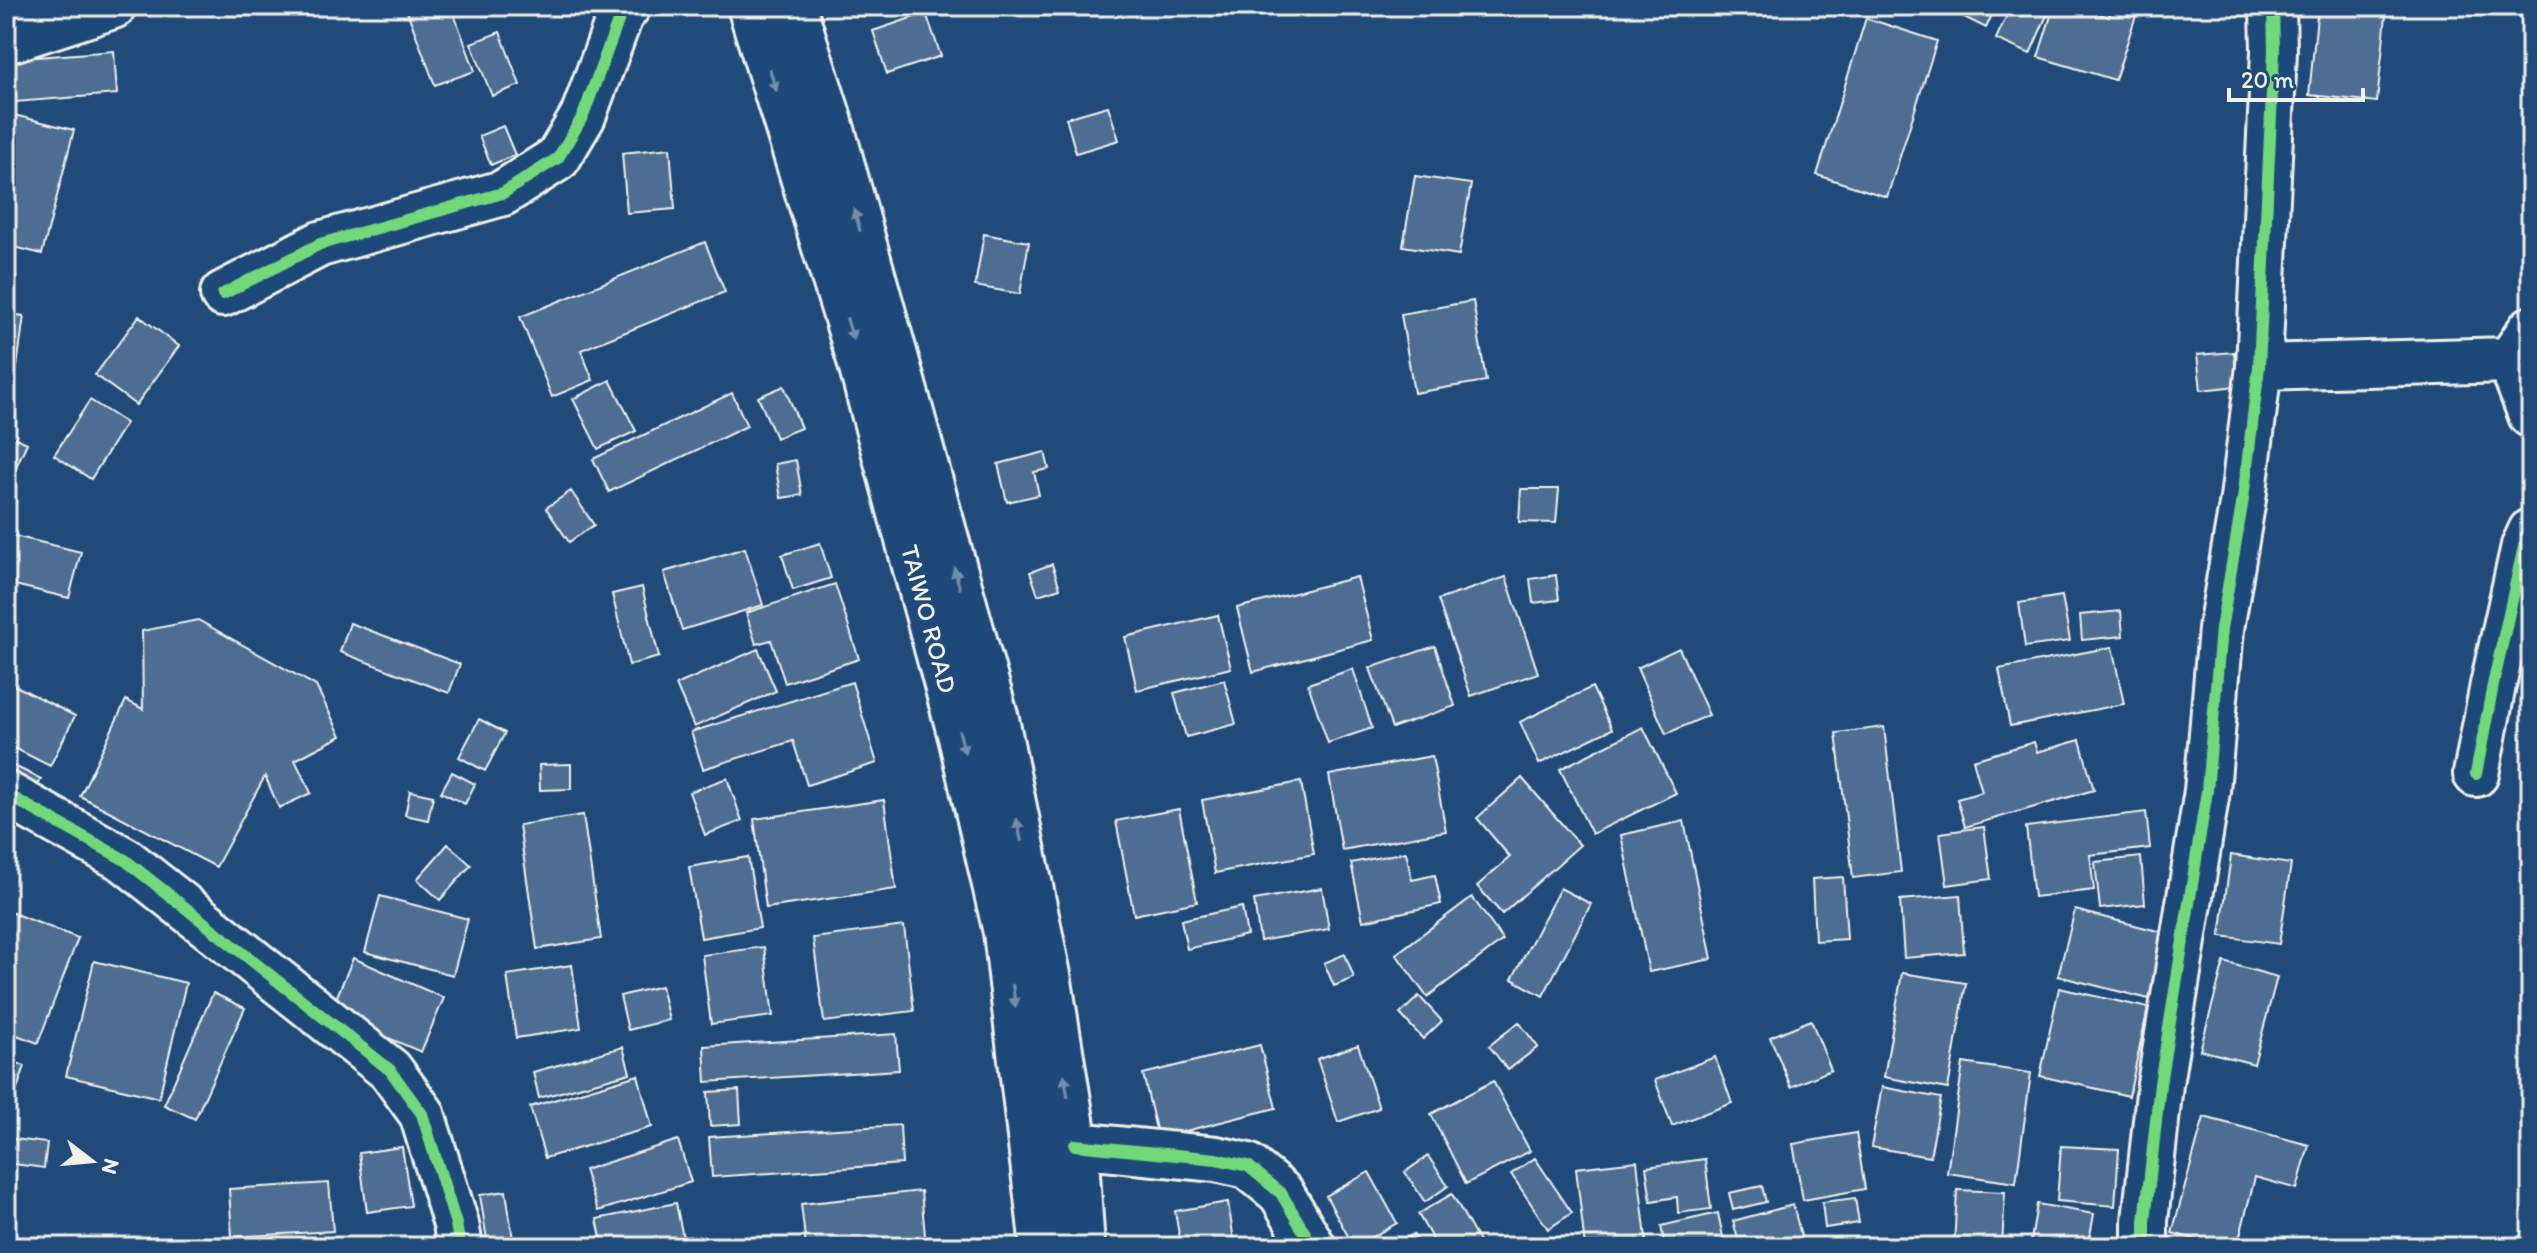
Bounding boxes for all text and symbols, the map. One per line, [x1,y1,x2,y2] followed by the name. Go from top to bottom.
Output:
[2229,52,2363,102] scale bar
[2241,65,2294,94] text: 20 m
[767,69,780,93] one-way arrow
[850,207,863,231] one-way arrow
[844,317,857,341] one-way arrow
[894,541,964,697] street label: TAIWO ROAD
[951,565,963,590] one-way arrow
[956,729,968,754] one-way arrow
[1012,818,1024,843] one-way arrow
[1007,984,1020,1009] one-way arrow
[1059,1073,1071,1098] one-way arrow
[52,1121,132,1201] north arrow
[96,1156,126,1177] text: N

